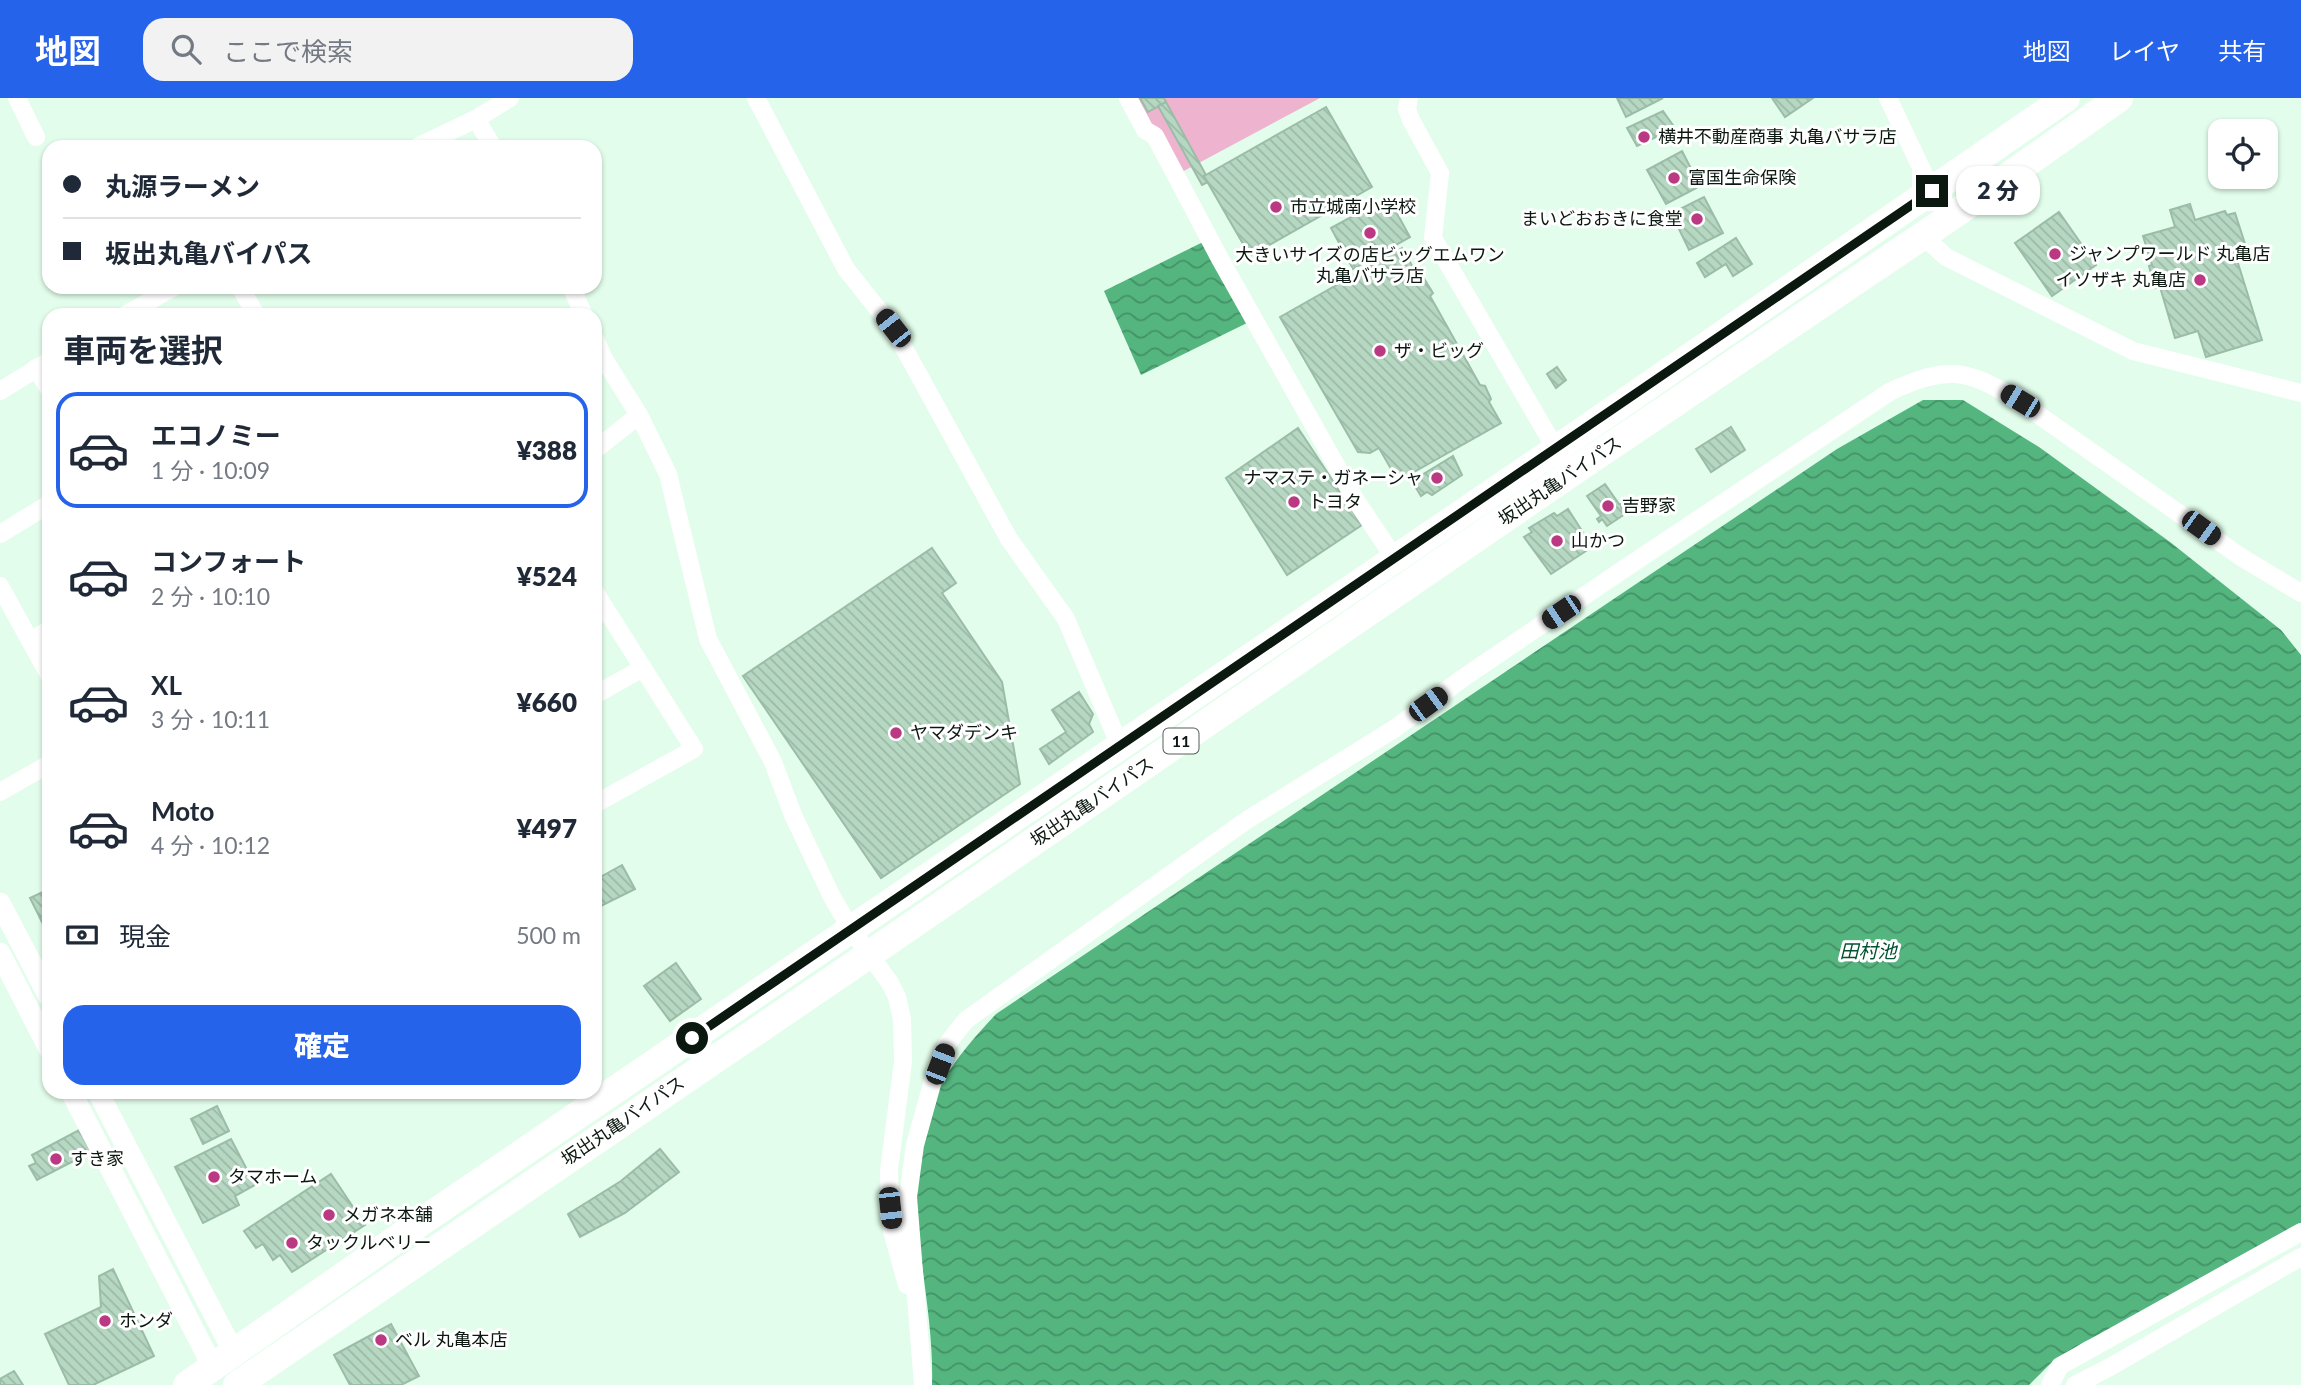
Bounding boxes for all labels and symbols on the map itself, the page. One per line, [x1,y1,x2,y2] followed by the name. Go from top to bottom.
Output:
[1658,125,1897,147] place label: 横井不動産商事 丸亀バサラ店
[1636,129,1652,145] marker: 横井不動産商事 丸亀バサラ店
[1688,166,1797,188] place label: 富国生命保険
[1956,166,2040,216] callout: 2 分
[1666,170,1682,186] marker: 富国生命保険
[1916,175,1948,207] route end
[1290,195,1416,217] place label: 市立城南小学校
[1268,199,1284,215] marker: 市立城南小学校
[1521,207,1683,229] place label: まいどおおきに食堂
[1689,211,1705,227] marker: まいどおおきに食堂
[1362,225,1378,241] marker: 大きいサイズの店ビッグエムワン 丸亀バサラ店
[2069,242,2270,264] place label: ジャンプワールド 丸亀店
[1235,243,1505,286] place label: 大きいサイズの店ビッグエムワン 丸亀バサラ店
[2047,246,2063,262] marker: ジャンプワールド 丸亀店
[2055,268,2186,290] place label: イソザキ 丸亀店
[2192,272,2208,288] marker: イソザキ 丸亀店
[872,305,915,351] car
[1394,339,1484,361] place label: ザ・ビッグ
[1372,343,1388,359] marker: ザ・ビッグ
[1997,381,2044,421] car
[1494,431,1625,529] street label: 坂出丸亀バイパス
[1243,466,1423,488] place label: ナマステ・ガネーシャ
[1429,470,1445,486] marker: ナマステ・ガネーシャ
[1308,490,1362,512] place label: トヨタ
[1286,494,1302,510] marker: トヨタ
[1622,494,1676,516] place label: 吉野家
[1600,498,1616,514] marker: 吉野家
[2178,507,2225,549] car
[1571,529,1625,551] place label: 山かつ
[1549,533,1565,549] marker: 山かつ
[1538,592,1585,632] car
[1405,683,1452,725] car
[910,721,1018,743] place label: ヤマダデンキ
[888,725,904,741] marker: ヤマダデンキ
[1164,728,1198,754] road number: 11
[1026,752,1157,850] street label: 坂出丸亀バイパス
[1839,939,1898,962] water label: 田村池
[676,1022,708,1054] route start
[923,1041,958,1087] car
[557,1071,688,1169] street label: 坂出丸亀バイパス
[70,1147,124,1169] place label: すき家
[48,1151,64,1167] marker: すき家
[228,1165,317,1187] place label: タマホーム
[206,1169,222,1185] marker: タマホーム
[878,1186,903,1230] car
[343,1203,433,1225] place label: メガネ本舗
[321,1207,337,1223] marker: メガネ本舗
[306,1231,431,1253] place label: タックルベリー
[284,1235,300,1251] marker: タックルベリー
[119,1309,173,1331] place label: ホンダ
[97,1313,113,1329] marker: ホンダ
[395,1328,508,1350] place label: ベル 丸亀本店
[373,1332,389,1348] marker: ベル 丸亀本店

